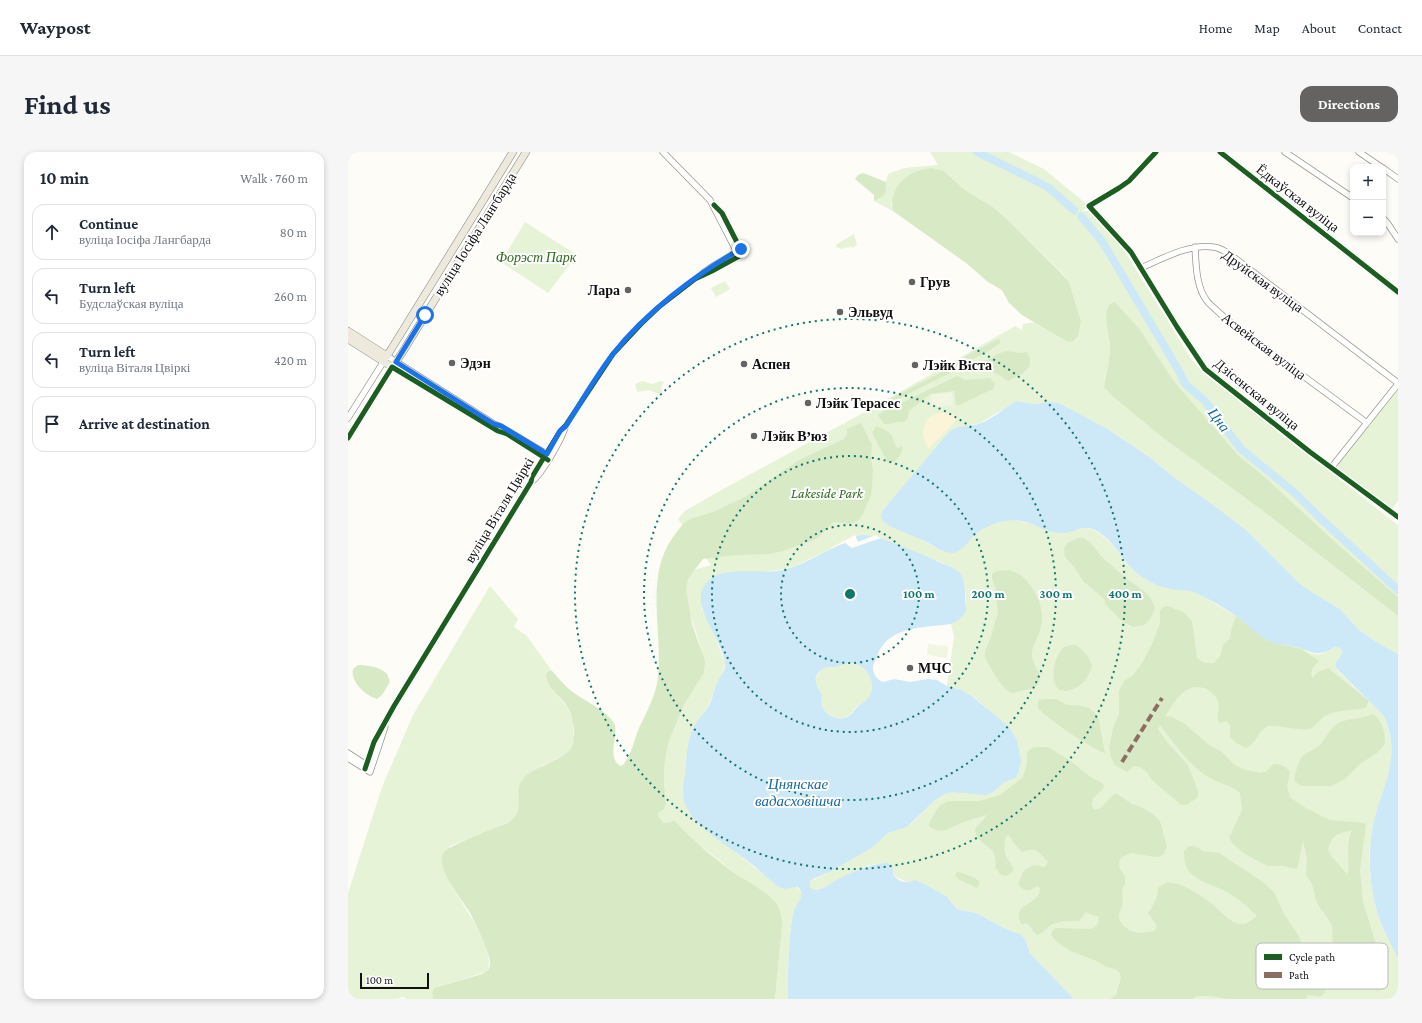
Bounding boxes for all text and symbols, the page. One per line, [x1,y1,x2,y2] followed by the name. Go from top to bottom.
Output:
[20,17,91,38] text: Waypost
[1199,20,1232,36] text: Home
[1254,20,1280,36] text: Map
[1302,20,1336,36] text: About
[1358,20,1402,36] text: Contact
[1300,86,1398,122] button: Directions
[24,89,111,120] text: Find us
[1253,161,1343,236] street label: Ёдкаўская вуліца
[1350,164,1386,236] map controls
[1350,164,1386,200] button: +
[40,169,89,188] text: 10 min
[431,169,520,299] street label: вуліца Іосіфа Лангбарда
[240,171,308,186] text: Walk · 760 m
[1350,200,1386,236] button: −
[79,216,138,232] text: Continue
[41,221,63,243] icon: ahead
[280,225,307,240] text: 80 m
[79,232,211,247] text: вуліца Іосіфа Лангбарда
[732,240,750,258] route end
[1219,246,1307,316] street label: Друйская вуліца
[496,249,577,265] park label: Форэст Парк
[920,274,951,290] place label: Грув
[907,277,917,287] marker: Грув
[79,280,135,296] text: Turn left
[588,282,620,298] place label: Лара
[41,285,63,307] icon: left
[623,285,633,295] marker: Лара
[274,289,307,304] text: 260 m
[79,296,184,311] text: Будслаўская вуліца
[848,304,893,320] place label: Эльвуд
[416,306,434,324] route start
[835,307,845,317] marker: Эльвуд
[1219,309,1310,383] street label: Асвейская вуліца
[79,344,135,360] text: Turn left
[41,349,63,371] icon: left
[274,353,307,368] text: 420 m
[460,355,491,371] place label: Эдэн
[1211,355,1303,434] street label: Дзісенская вуліца
[752,356,790,372] place label: Аспен
[923,357,992,373] place label: Лэйк Вiста
[447,358,457,368] marker: Эдэн
[739,359,749,369] marker: Аспен
[79,360,190,375] text: вуліца Віталя Цвіркі
[910,360,920,370] marker: Лэйк Вiста
[816,395,900,411] place label: Лэйк Терасес
[803,398,813,408] marker: Лэйк Терасес
[1204,404,1233,435] water label: Цна
[41,413,63,435] icon: arrive
[79,416,210,432] text: Arrive at destination
[762,428,827,444] place label: Лэйк В’юз
[749,431,759,441] marker: Лэйк В’юз
[461,454,537,566] street label: вуліца Віталя Цвіркі
[791,485,864,501] park label: Lakeside Park
[843,587,857,601] centre of rings
[903,587,936,601] text: 100 m
[971,587,1005,601] text: 200 m
[1040,587,1073,601] text: 300 m
[1108,587,1143,601] text: 400 m
[918,660,952,676] place label: МЧС
[905,663,915,673] marker: МЧС
[755,776,841,809] water label: Цнянскае вадасховішча
[1256,943,1388,989] legend
[1289,951,1335,964] text: Cycle path
[1289,969,1309,981] text: Path
[360,971,429,990] scale bar
[366,974,393,986] text: 100 m

